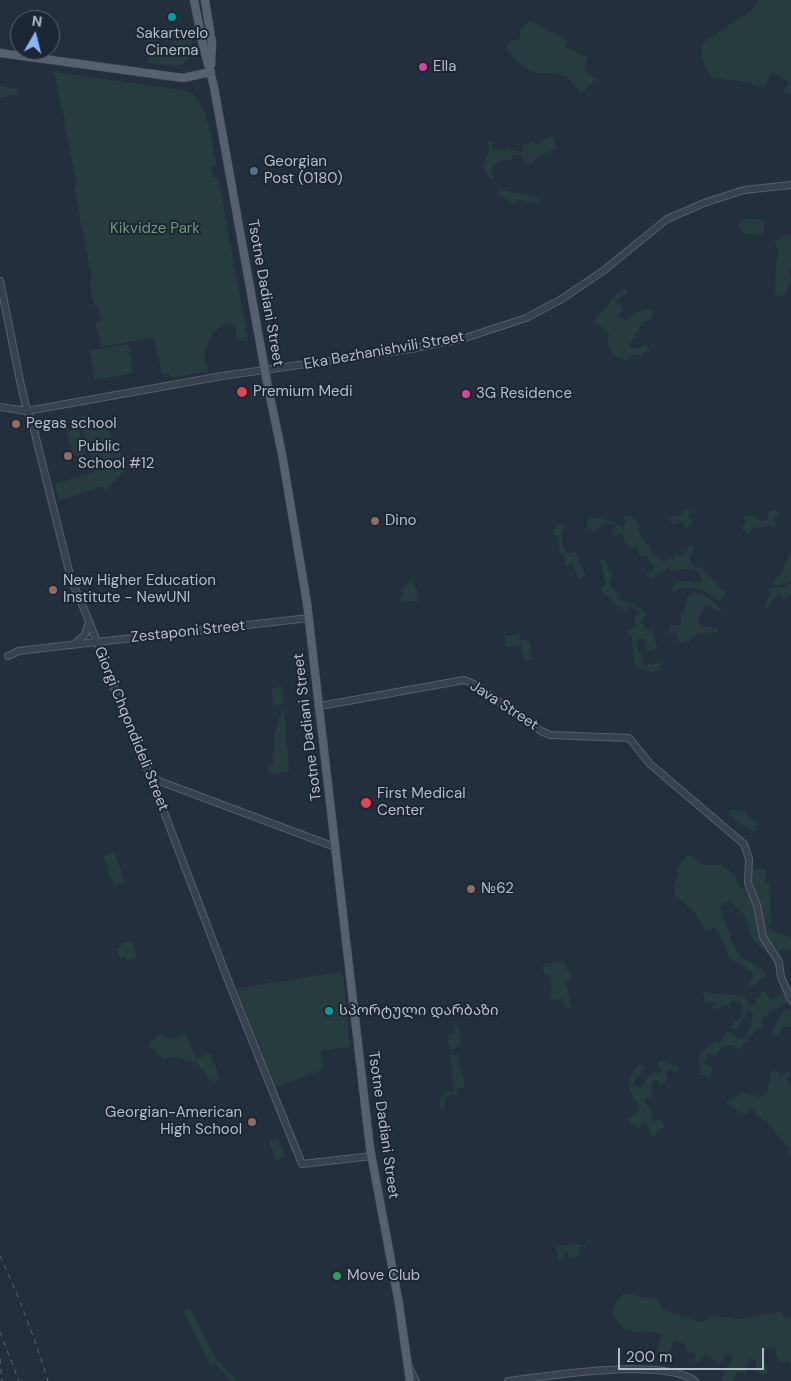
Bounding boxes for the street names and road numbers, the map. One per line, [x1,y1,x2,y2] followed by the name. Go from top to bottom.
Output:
[243,218,287,368] street label: Tsotne Dadiani Street
[302,328,466,374] street label: Eka Bezhanishvili Street
[130,617,246,647] street label: Zestaponi Street
[90,644,172,814] street label: Giorgi Chqondideli Street
[290,652,326,802] street label: Tsotne Dadiani Street
[467,677,541,735] street label: Java Street
[364,1050,402,1200] street label: Tsotne Dadiani Street

